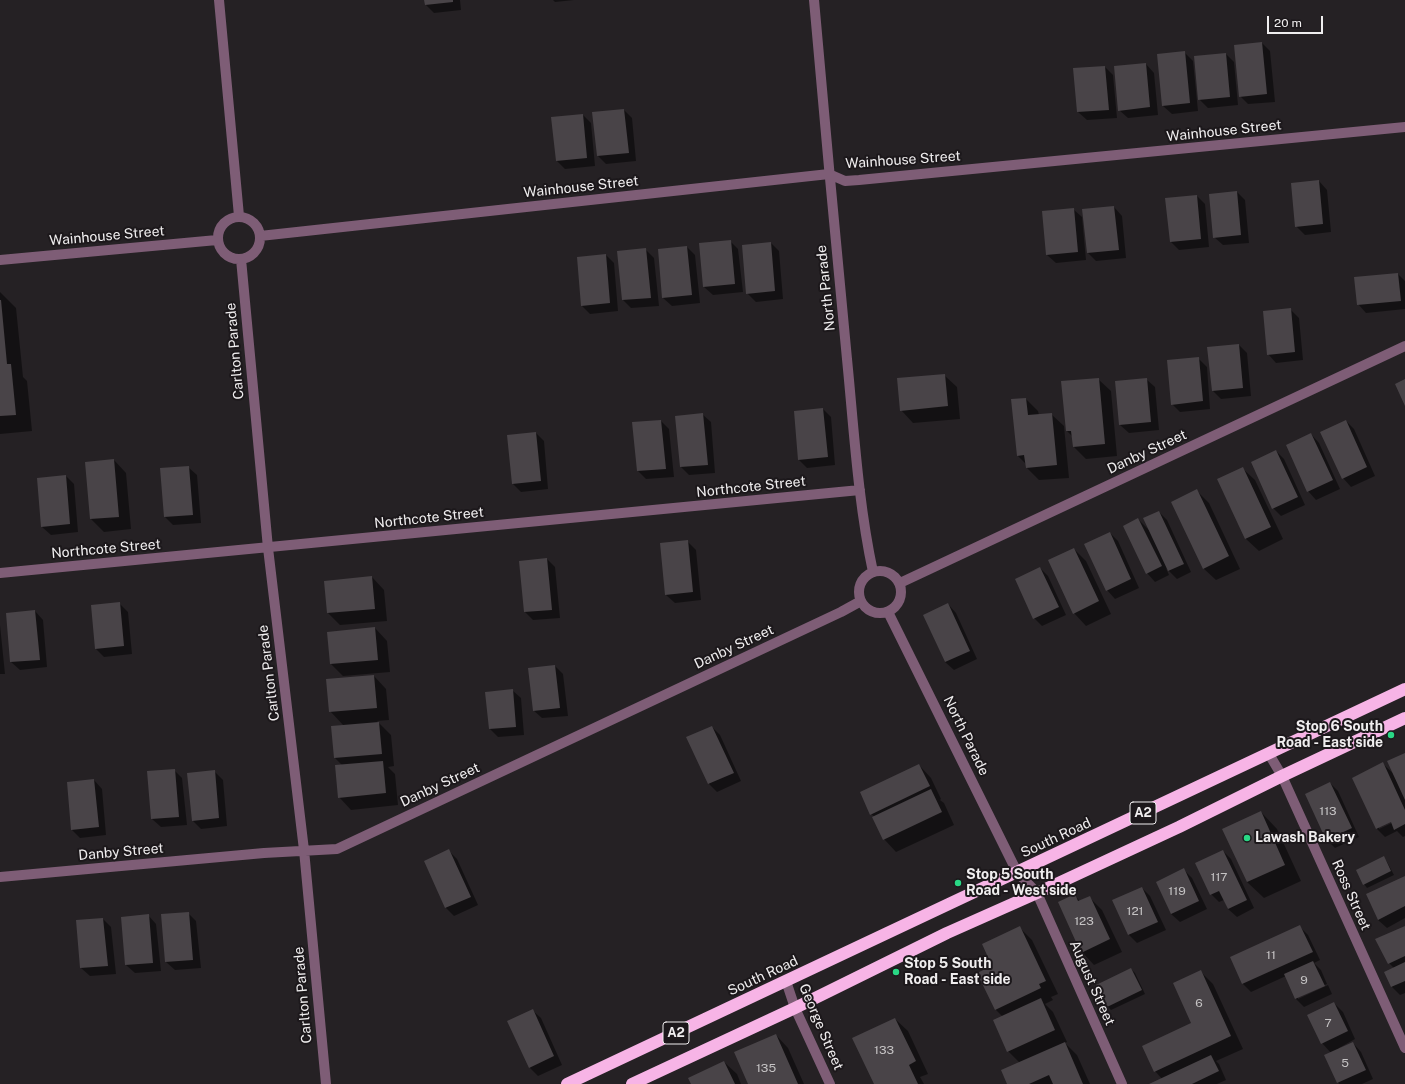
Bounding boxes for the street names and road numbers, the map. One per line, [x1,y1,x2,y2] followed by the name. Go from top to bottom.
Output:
[1166,117,1282,145] street label: Wainhouse Street
[845,148,961,172] street label: Wainhouse Street
[523,173,639,201] street label: Wainhouse Street
[49,223,165,249] street label: Wainhouse Street
[813,244,839,332] street label: North Parade
[222,302,248,400] street label: Carlton Parade
[1105,426,1189,478] street label: Danby Street
[696,473,806,501] street label: Northcote Street
[374,504,484,532] street label: Northcote Street
[51,536,161,562] street label: Northcote Street
[692,621,776,673] street label: Danby Street
[255,624,283,722] street label: Carlton Parade
[940,694,992,778] street label: North Parade
[398,759,482,811] street label: Danby Street
[1130,802,1156,824] road number: A2
[1018,814,1094,862] street label: South Road
[78,840,164,864] street label: Danby Street
[1328,857,1374,933] street label: Ross Street
[1066,938,1118,1028] street label: August Street
[290,946,316,1044] street label: Carlton Parade
[725,952,801,1000] street label: South Road
[795,981,847,1073] street label: George Street
[663,1022,689,1044] road number: A2

